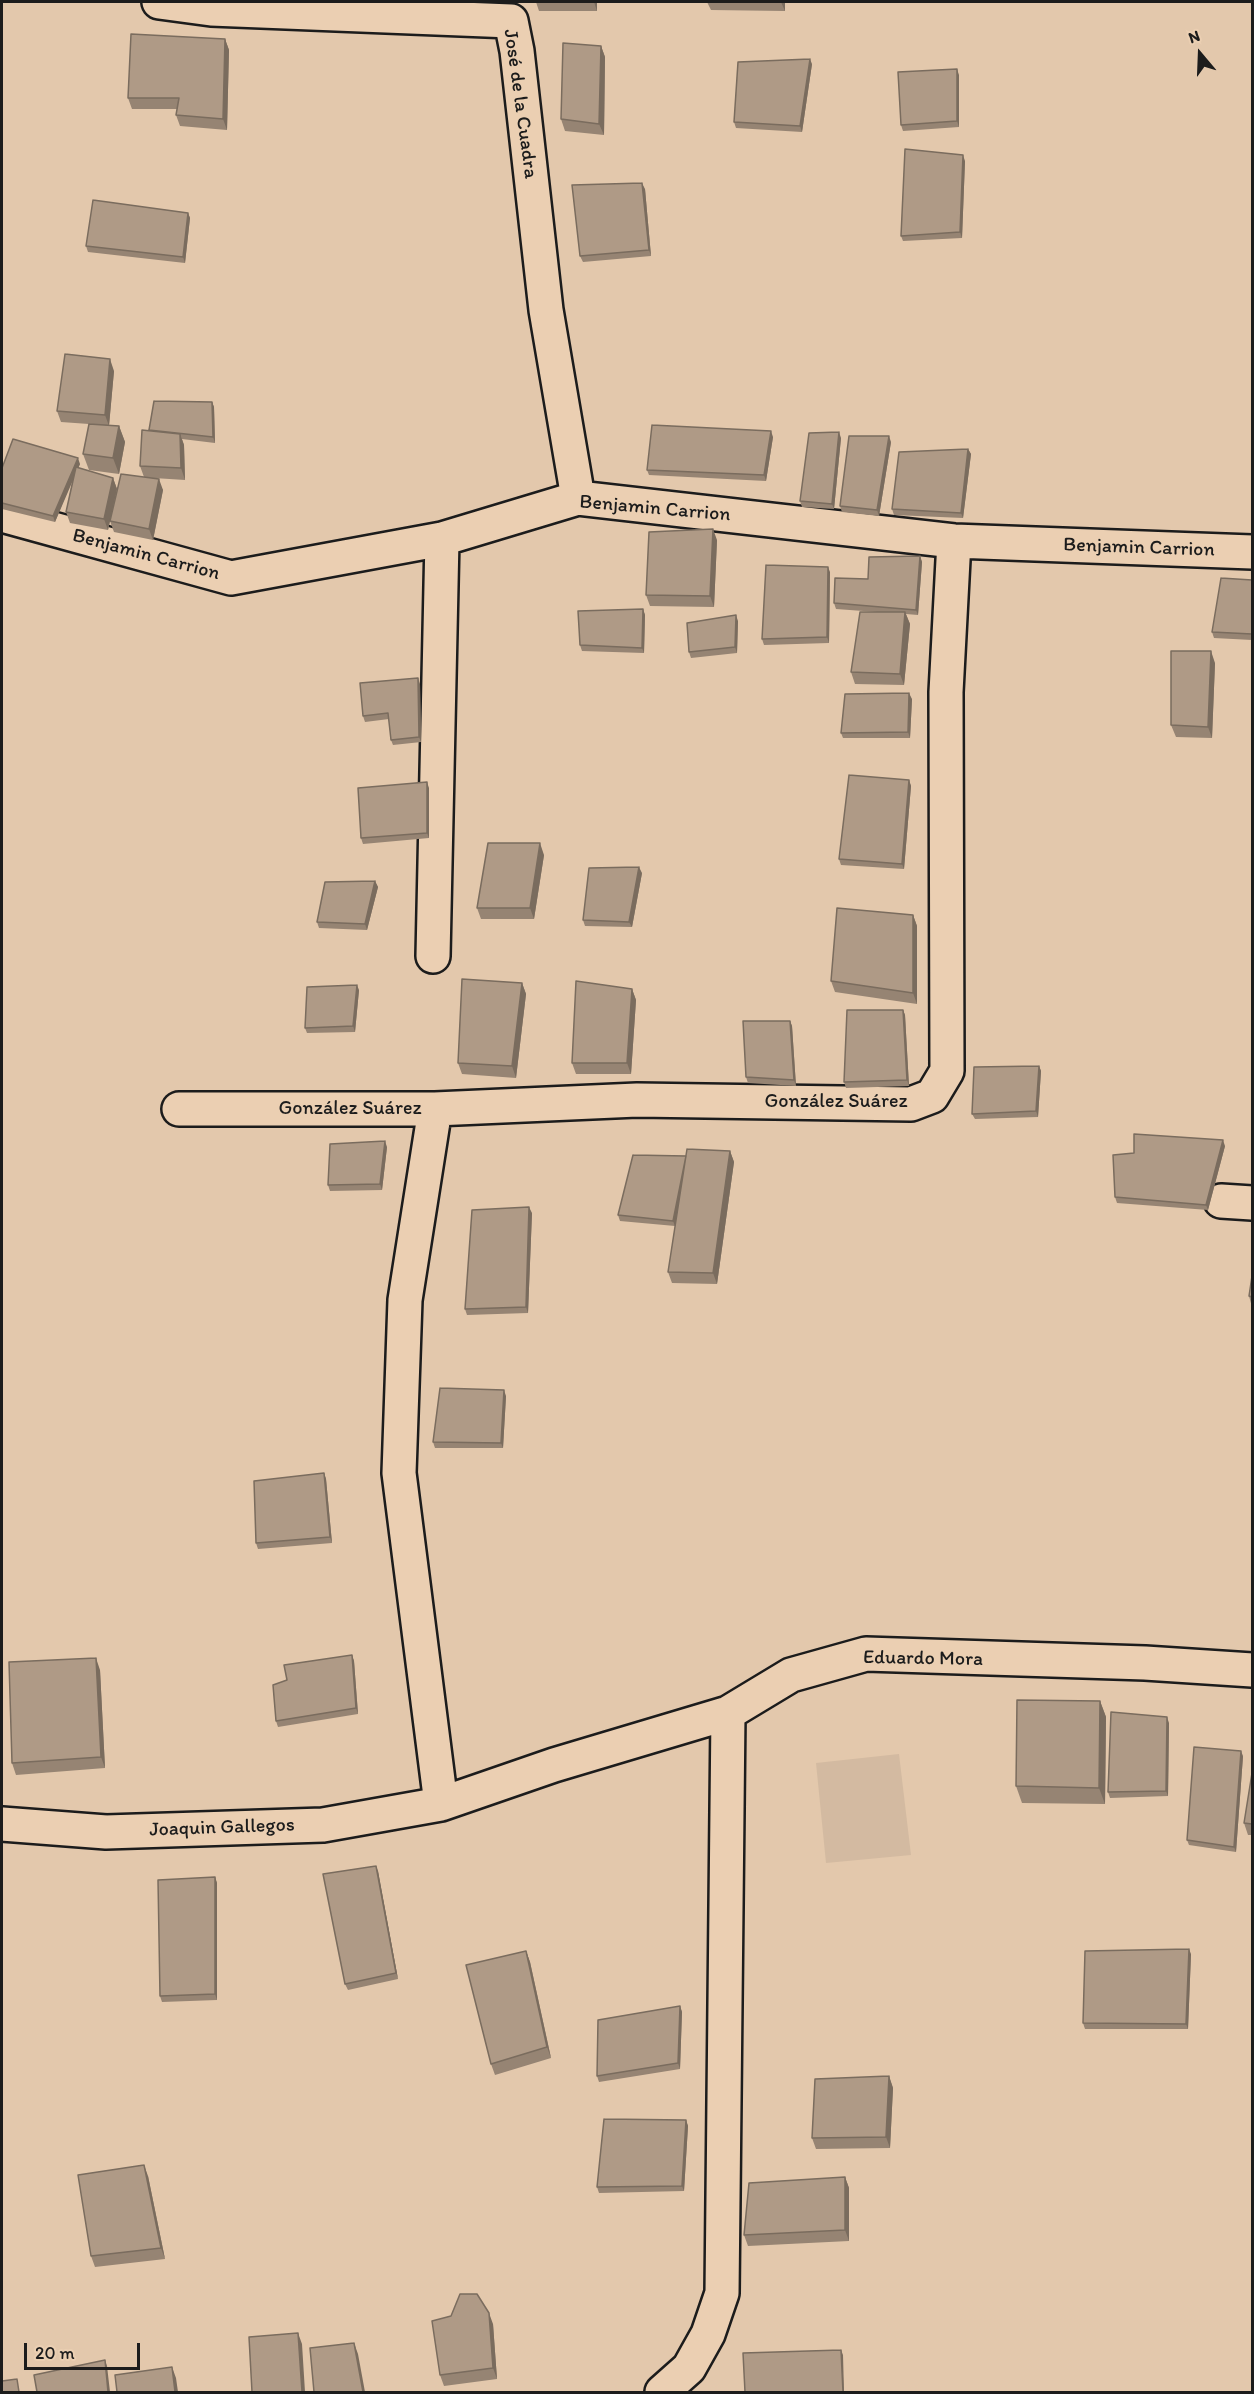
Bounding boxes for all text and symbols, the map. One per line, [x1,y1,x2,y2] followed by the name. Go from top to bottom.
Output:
[1170,24,1230,84] north arrow
[1186,26,1202,47] text: N
[498,28,542,180] street label: José de la Cuadra
[578,490,732,528] street label: Benjamin Carrion
[70,524,222,586] street label: Benjamin Carrion
[1063,533,1215,563] street label: Benjamin Carrion
[764,1090,908,1114] street label: González Suárez
[278,1097,422,1121] street label: González Suárez
[863,1646,983,1672] street label: Eduardo Mora
[149,1813,295,1843] street label: Joaquin Gallegos
[27,2331,142,2369] scale bar
[35,2342,75,2364] text: 20 m

